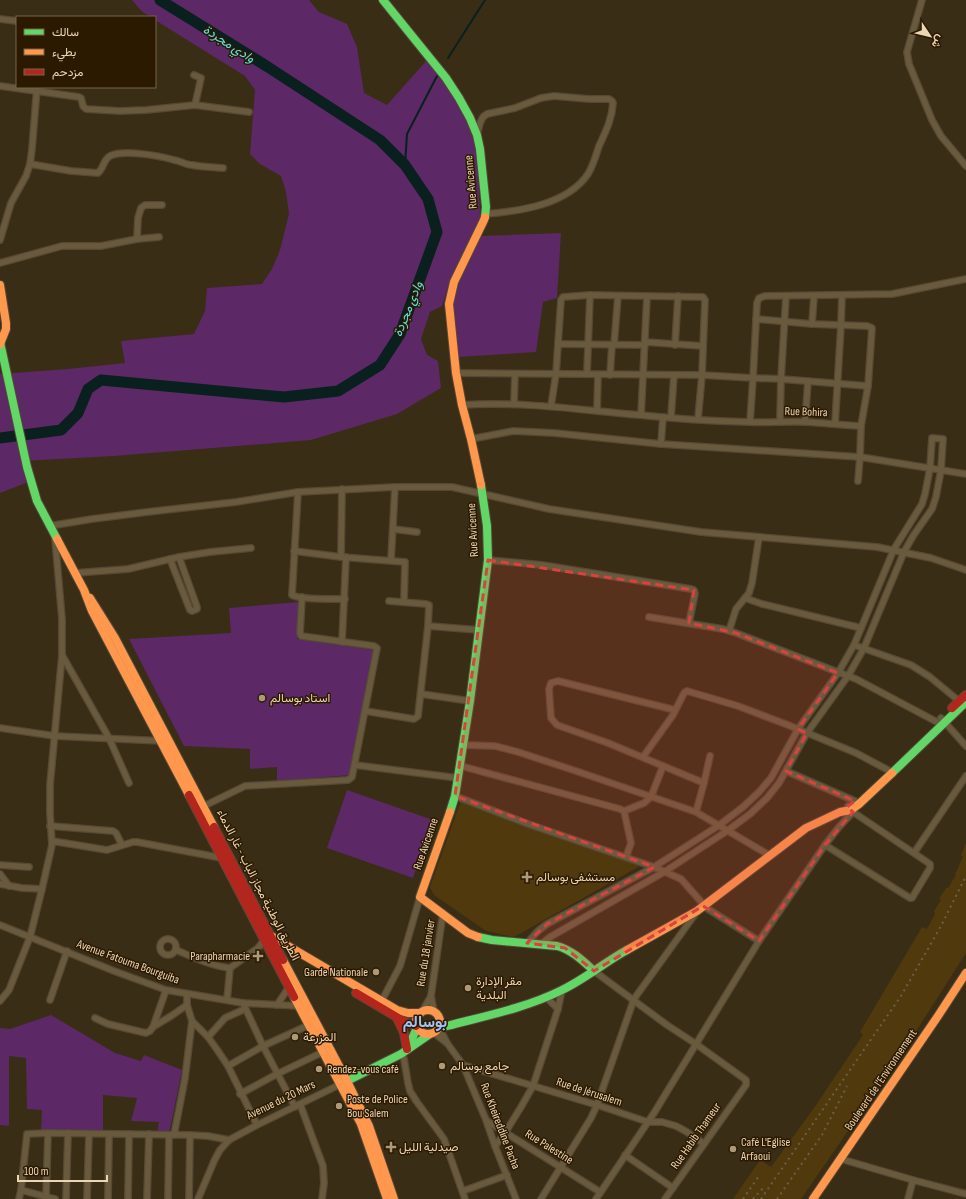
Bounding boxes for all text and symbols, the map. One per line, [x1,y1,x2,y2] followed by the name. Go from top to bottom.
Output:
[16,16,156,88] legend
[910,16,950,56] north arrow
[199,21,258,68] water label: وادي مجردة
[52,25,79,40] text: سالك
[929,32,947,51] text: ش
[52,45,76,62] text: بطيء
[52,65,83,80] text: مزدحم
[461,154,481,209] street label: Rue Avicenne
[390,279,428,340] water label: وادي مجردة
[784,404,828,420] street label: Rue Bohira
[464,503,482,557] street label: Rue Avicenne
[270,691,330,706] place label: استاد بوسالم
[257,693,267,703] marker: استاد بوسالم
[213,807,303,963] street label: الطريق الوطنية مجاز الباب - غار الدماء
[410,816,442,872] street label: Rue Avicenne
[536,870,615,885] place label: مستشفى بوسالم
[521,871,533,883] marker: مستشفى بوسالم
[413,918,439,988] street label: Rue du 18 janvier
[74,936,182,988] street label: Avenue Fatouma Bourguiba
[190,949,250,964] place label: Parapharmacie
[253,951,263,961] marker: Parapharmacie
[304,965,368,980] place label: Garde Nationale
[371,967,381,977] marker: Garde Nationale
[476,974,522,1003] place label: مقر الإدارة البلدية
[463,983,473,993] marker: مقر الإدارة البلدية
[403,1013,447,1032] district label: بوسالم
[841,1026,921,1134] street label: Boulevard de l'Environnement
[303,1030,336,1045] place label: المزرعة
[290,1032,300,1042] marker: المزرعة
[450,1059,509,1075] place label: جامع بوسالم
[437,1061,447,1071] marker: جامع بوسالم
[327,1062,399,1077] place label: Rendez-vous café
[314,1064,324,1074] marker: Rendez-vous café
[554,1074,624,1110] street label: Rue de Jérusalem
[243,1077,318,1124] street label: Avenue du 20 Mars
[477,1081,523,1172] street label: Rue Kheireddine Pacha
[347,1092,408,1121] place label: Poste de Police Bou Salem
[668,1099,725,1172] street label: Rue Habib Thameur
[334,1101,344,1111] marker: Poste de Police Bou Salem
[522,1126,576,1168] street label: Rue Palestine
[740,1135,791,1164] place label: Café L'Eglise Arfaoui
[399,1140,459,1155] place label: صيدلية الليل
[386,1142,396,1152] marker: صيدلية الليل
[728,1144,738,1154] marker: Café L'Eglise Arfaoui
[18,1157,107,1183] scale bar
[24,1164,49,1179] text: 100 m

